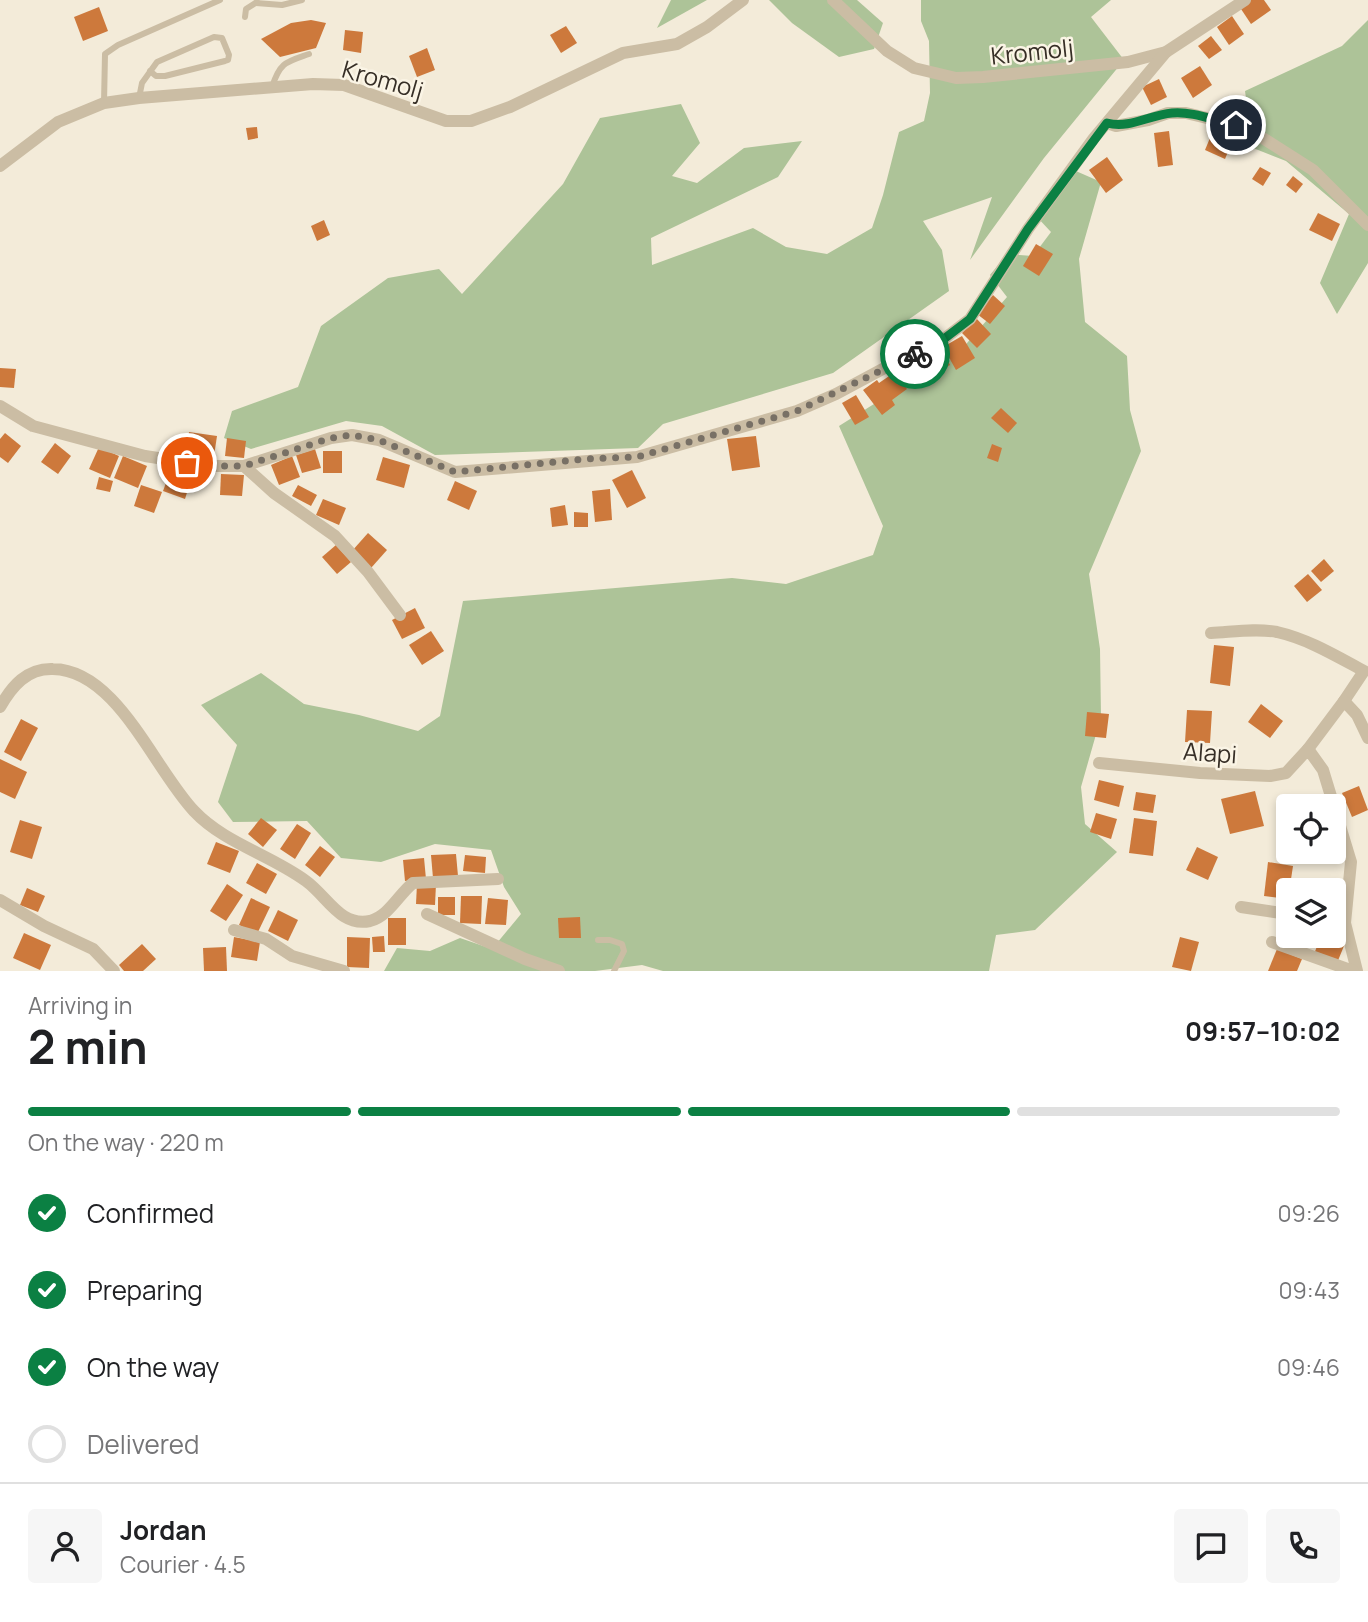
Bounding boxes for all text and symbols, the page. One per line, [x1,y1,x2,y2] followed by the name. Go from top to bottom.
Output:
[989,30,1075,72] street label: Kromolj
[339,52,427,106] street label: Kromolj
[1206,95,1266,155] pin
[1217,106,1255,144] icon: home
[880,319,950,389] courier
[896,335,934,373] icon: bike
[157,433,217,493] pin
[168,444,206,482] icon: bag
[1182,734,1238,770] street label: Alapi
[1276,794,1346,948] map controls
[1276,794,1346,864] button: locate
[1276,878,1346,948] button: layers
[28,989,133,1021] text: Arriving in
[1185,1013,1340,1049] text: 09:57–10:02
[28,1015,148,1078] text: 2 min
[28,1126,224,1158] text: On the way · 220 m
[28,1194,66,1232] icon: check
[87,1195,214,1231] text: Confirmed
[1277,1197,1340,1229] text: 09:26
[28,1271,66,1309] icon: check
[87,1272,203,1308] text: Preparing
[1279,1274,1340,1306] text: 09:43
[28,1348,66,1386] icon: check
[87,1349,219,1385] text: On the way
[1277,1351,1340,1383] text: 09:46
[87,1426,199,1462] text: Delivered
[28,1509,102,1583] button: person
[1174,1509,1248,1583] button: chat
[1266,1509,1340,1583] button: phone
[120,1512,206,1548] text: Jordan
[120,1548,246,1580] text: Courier · 4.5

